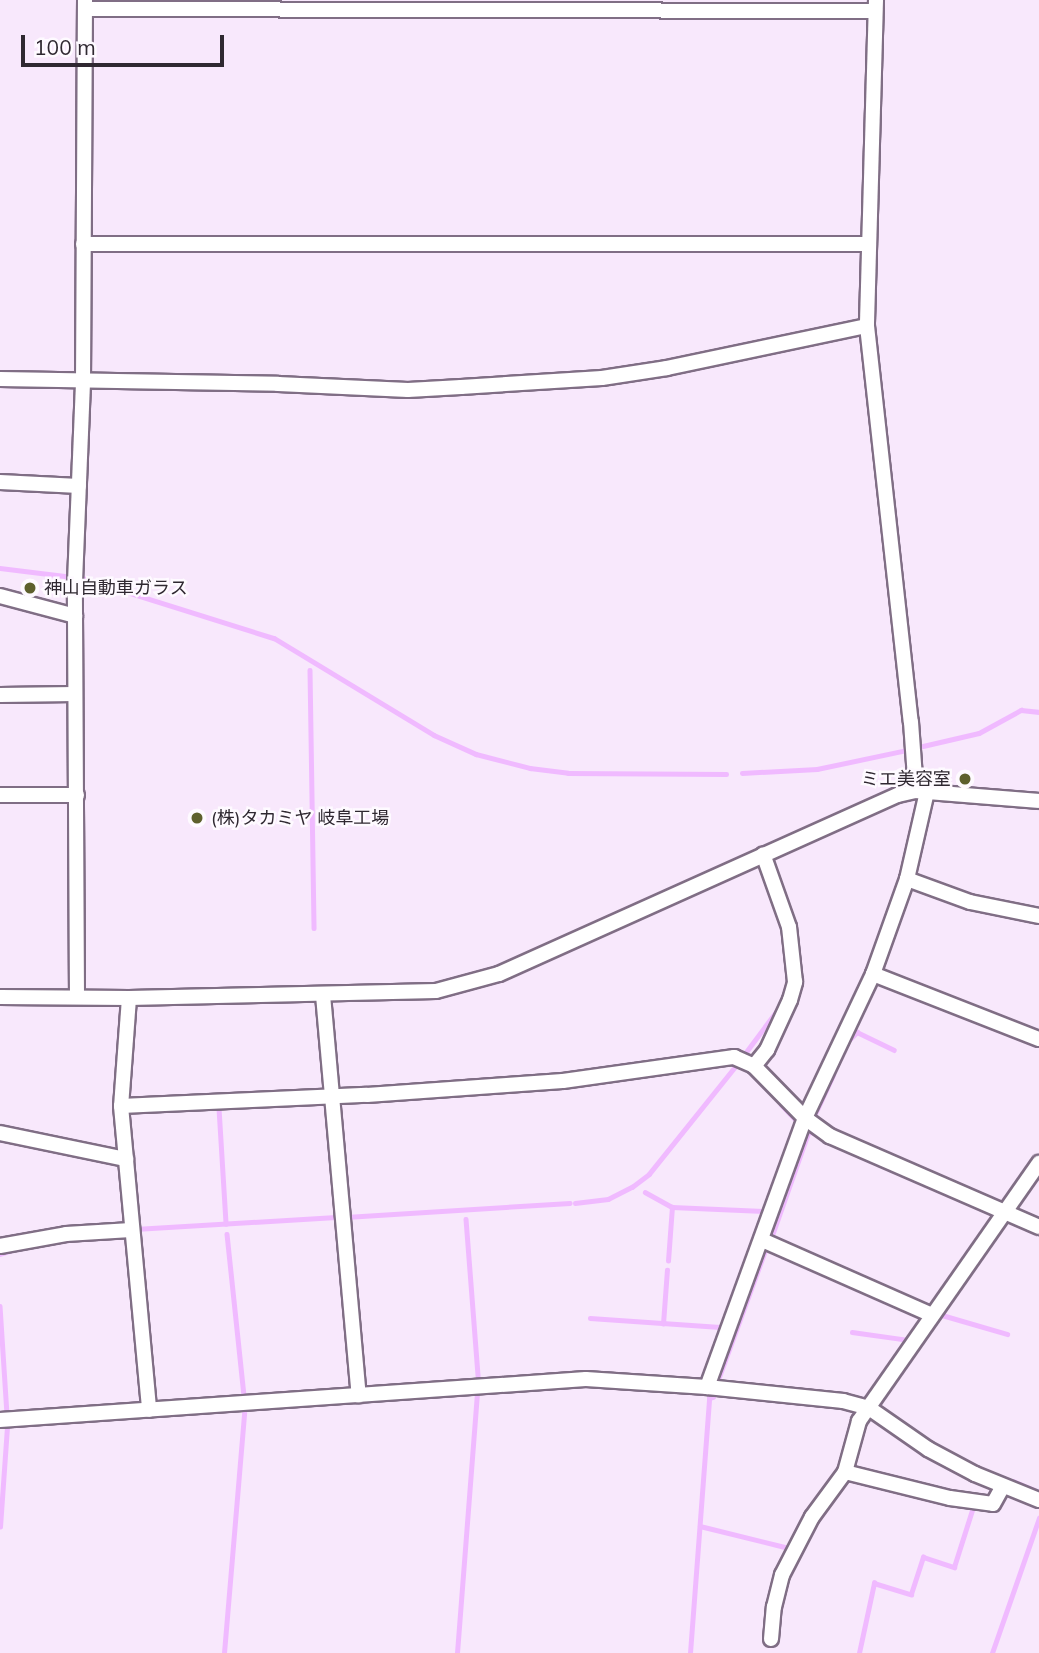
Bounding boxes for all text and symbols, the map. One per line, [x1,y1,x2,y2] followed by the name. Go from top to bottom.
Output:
[24,21,228,65] scale bar
[34,34,96,60] text: 100 m
[44,577,188,599] place label: 神山自動車ガラス
[22,580,38,596] marker: 神山自動車ガラス
[861,768,951,790] place label: ミエ美容室
[957,771,973,787] marker: ミエ美容室
[211,807,389,829] place label: (株)タカミヤ 岐阜工場
[189,810,205,826] marker: (株)タカミヤ 岐阜工場

